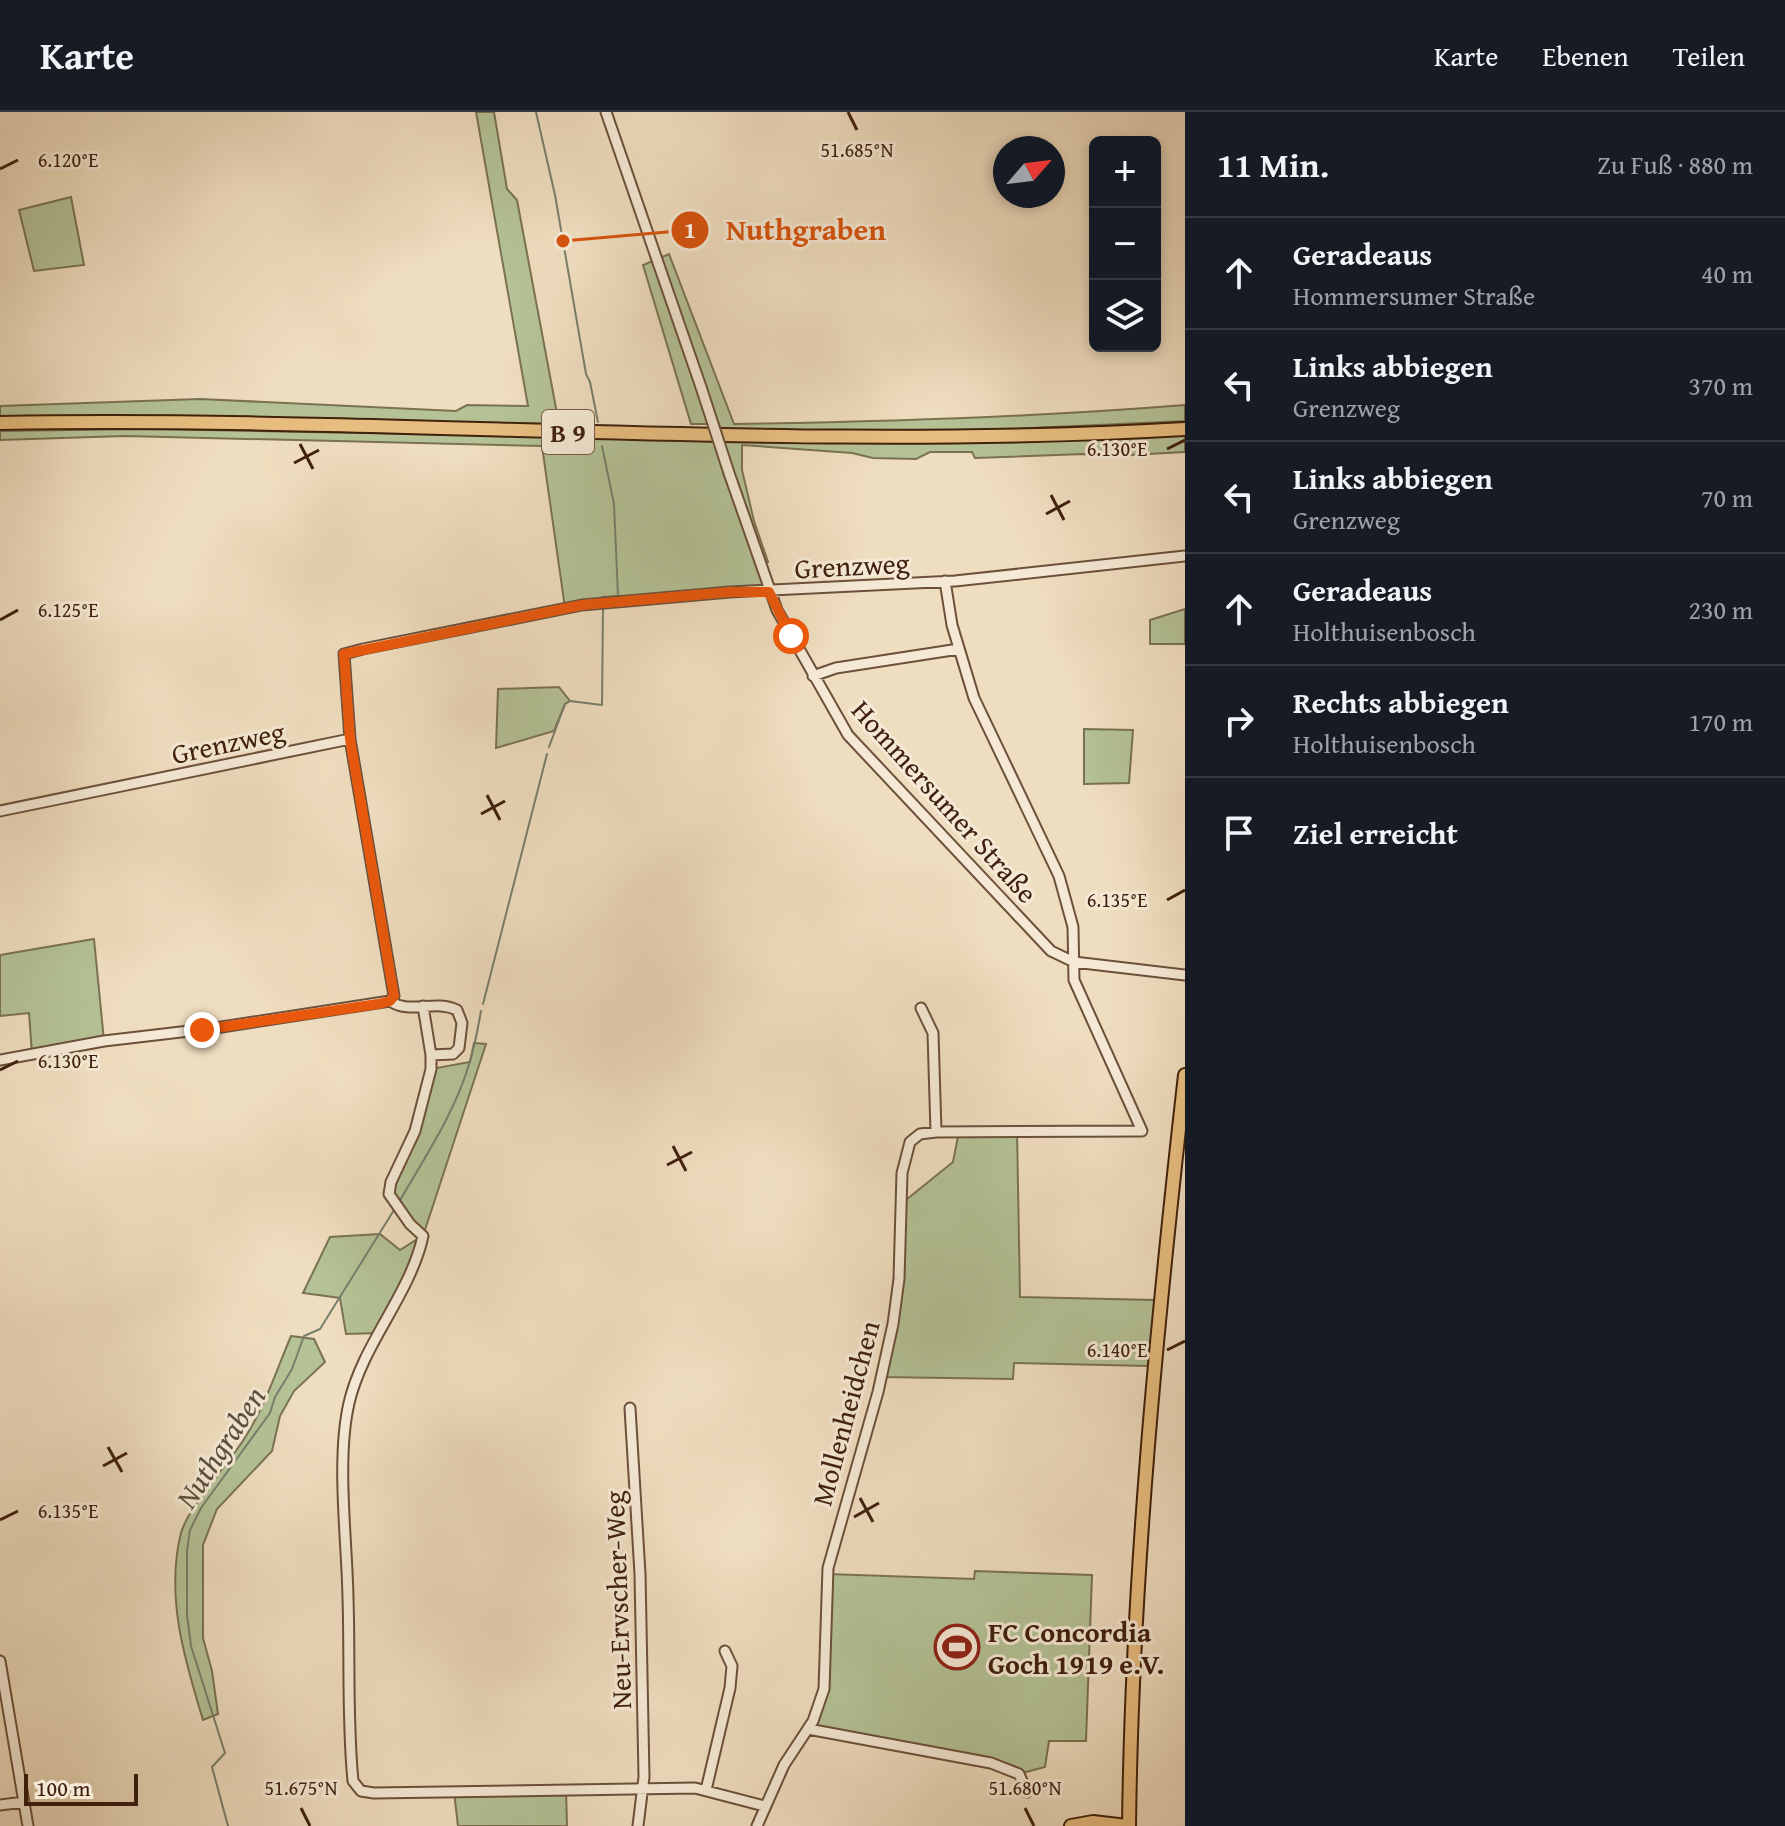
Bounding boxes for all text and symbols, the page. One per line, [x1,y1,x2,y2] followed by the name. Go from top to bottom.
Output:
[40,27,134,83] text: Karte
[1434,35,1498,76] text: Karte
[1542,35,1629,76] text: Ebenen
[1673,35,1745,76] text: Teilen
[820,135,894,164] text: 51.685°N
[993,136,1065,208] north arrow
[1089,136,1161,352] map controls
[1089,136,1161,208] button: +
[1217,140,1329,189] text: 11 Min.
[38,145,98,174] text: 6.120°E
[1597,145,1753,184] text: Zu Fuß · 880 m
[670,203,902,257] callout: Nuthgraben
[726,207,886,251] text: Nuthgraben
[1089,208,1161,280] button: −
[684,212,696,247] text: 1
[1293,232,1432,276] text: Geradeaus
[1217,251,1261,295] icon: ahead
[1701,254,1753,293] text: 40 m
[1293,276,1535,315] text: Hommersumer Straße
[1089,280,1161,352] button: layers
[1293,344,1493,388] text: Links abbiegen
[1217,363,1261,407] icon: left
[1688,366,1753,405] text: 370 m
[1293,388,1400,427] text: Grenzweg
[542,410,594,454] road number: B 9
[1087,434,1147,463] text: 6.130°E
[1293,456,1493,500] text: Links abbiegen
[1217,475,1261,519] icon: left
[1701,478,1753,517] text: 70 m
[1293,500,1400,539] text: Grenzweg
[793,542,911,588] street label: Grenzweg
[1293,568,1432,612] text: Geradeaus
[1217,587,1261,631] icon: ahead
[1688,590,1753,629] text: 230 m
[38,595,98,624] text: 6.125°E
[1293,612,1476,651] text: Holthuisenbosch
[773,618,809,654] route start
[1293,680,1509,724] text: Rechts abbiegen
[842,690,1048,912] street label: Hommersumer Straße
[1217,699,1261,743] icon: right
[1688,702,1753,741] text: 170 m
[167,710,289,774] street label: Grenzweg
[1293,724,1476,763] text: Holthuisenbosch
[1217,811,1261,855] icon: arrive
[1293,811,1458,855] text: Ziel erreicht
[1087,885,1147,914] text: 6.135°E
[184,1012,220,1048] route end
[38,1046,98,1075] text: 6.130°E
[801,1316,889,1510] street label: Mollenheidchen
[1087,1335,1147,1364] text: 6.140°E
[164,1377,276,1518] water label: Nuthgraben
[593,1490,641,1710] street label: Neu-Ervscher-Weg
[38,1496,98,1525] text: 6.135°E
[988,1611,1164,1684] place label: FC Concordia Goch 1919 e.V.
[933,1623,981,1671] sports icon: FC Concordia Goch 1919 e.V.
[24,1770,138,1806] scale bar
[36,1772,91,1804] text: 100 m
[264,1773,338,1802] text: 51.675°N
[988,1773,1062,1802] text: 51.680°N

